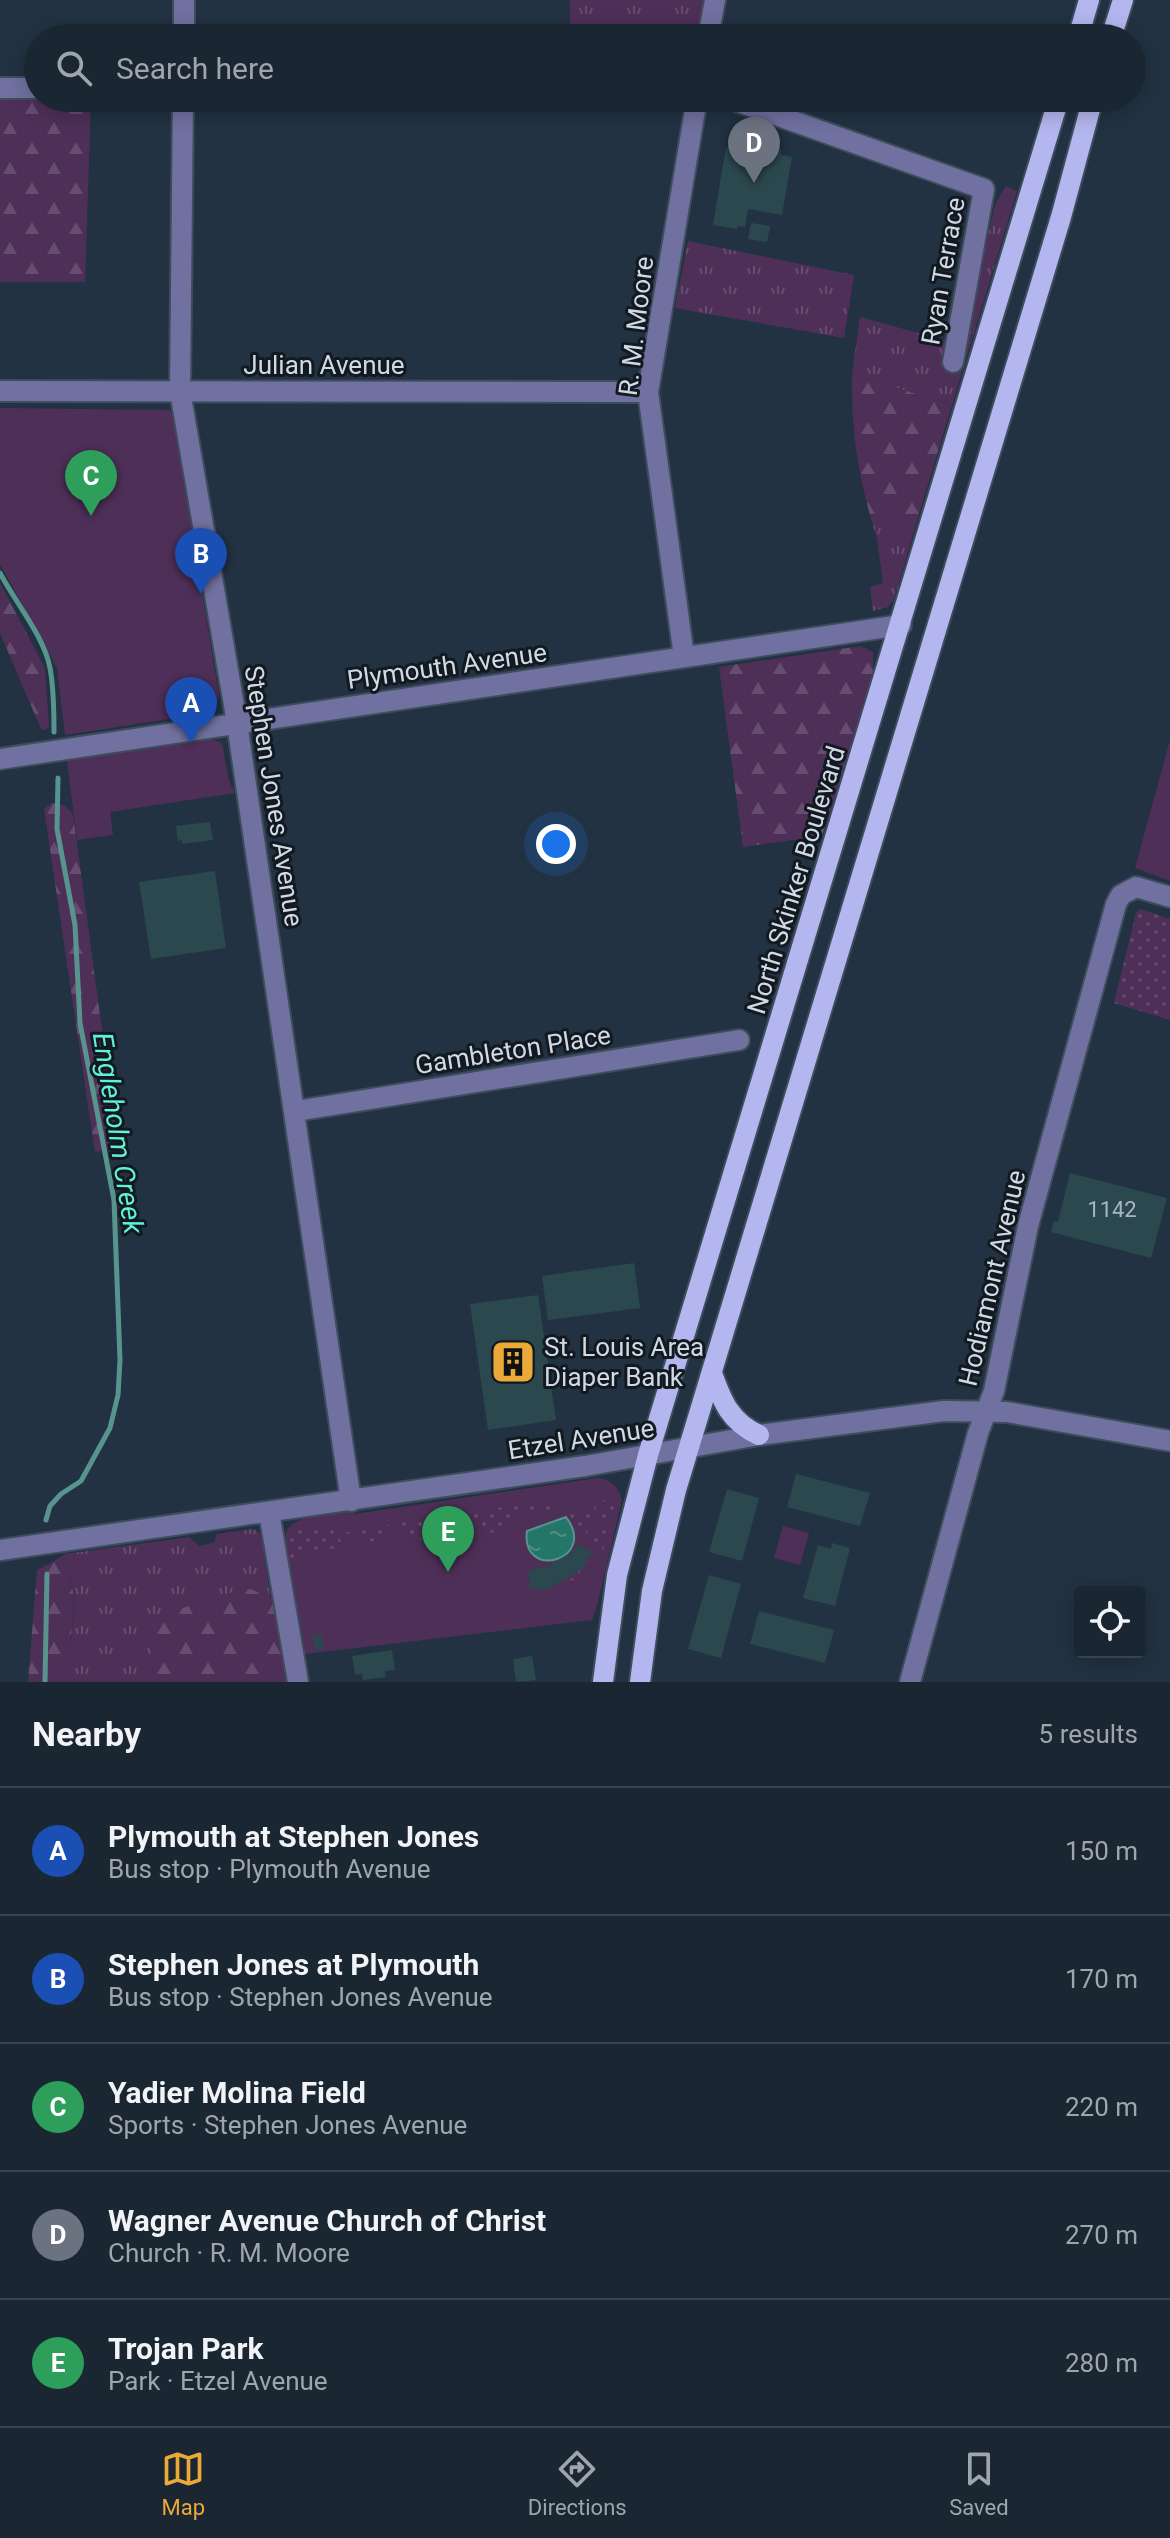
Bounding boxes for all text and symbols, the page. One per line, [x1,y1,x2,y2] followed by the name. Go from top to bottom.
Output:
[24,24,1146,112] search box
[52,46,96,90] icon: search
[116,51,274,86] text: Search here
[728,117,780,183] pin: D
[915,195,971,347] street label: Ryan Terrace
[613,255,659,397] street label: R. M. Moore
[243,350,405,380] street label: Julian Avenue
[65,450,117,516] pin: C
[175,528,227,594] pin: B
[345,637,549,695] street label: Plymouth Avenue
[239,664,309,928] street label: Stephen Jones Avenue
[165,677,217,743] pin: A
[741,742,851,1018] street label: North Skinker Boulevard
[536,824,576,864] your location
[413,1020,613,1080] street label: Gambleton Place
[86,1030,150,1237] water label: Engleholm Creek
[953,1167,1031,1389] street label: Hodiamont Avenue
[1087,1197,1137,1222] house number: 1142
[544,1332,704,1392] place label: St. Louis Area Diaper Bank
[489,1338,537,1386] building icon: St. Louis Area Diaper Bank
[506,1413,656,1465] street label: Etzel Avenue
[422,1506,474,1572] pin: E
[1074,1586,1146,1658] map controls
[1074,1586,1146,1658] button: locate
[32,1714,141,1754] text: Nearby
[1039,1719,1138,1749] text: 5 results
[108,1819,479,1854] text: Plymouth at Stephen Jones
[49,1836,67,1866] text: A
[1065,1836,1138,1866] text: 150 m
[108,1854,430,1884] text: Bus stop · Plymouth Avenue
[108,1947,479,1982] text: Stephen Jones at Plymouth
[50,1964,66,1994] text: B
[1065,1964,1138,1994] text: 170 m
[108,1982,493,2012] text: Bus stop · Stephen Jones Avenue
[108,2075,366,2110] text: Yadier Molina Field
[49,2092,67,2122] text: C
[1065,2092,1138,2122] text: 220 m
[108,2110,467,2140] text: Sports · Stephen Jones Avenue
[108,2203,546,2238] text: Wagner Avenue Church of Christ
[50,2220,66,2250] text: D
[1065,2220,1138,2250] text: 270 m
[108,2238,350,2268] text: Church · R. M. Moore
[108,2331,263,2366] text: Trojan Park
[51,2348,65,2378] text: E
[1065,2348,1138,2378] text: 280 m
[108,2366,328,2396] text: Park · Etzel Avenue
[161,2447,205,2520] tab: Map
[528,2447,627,2520] tab: Directions
[949,2447,1009,2520] tab: Saved

